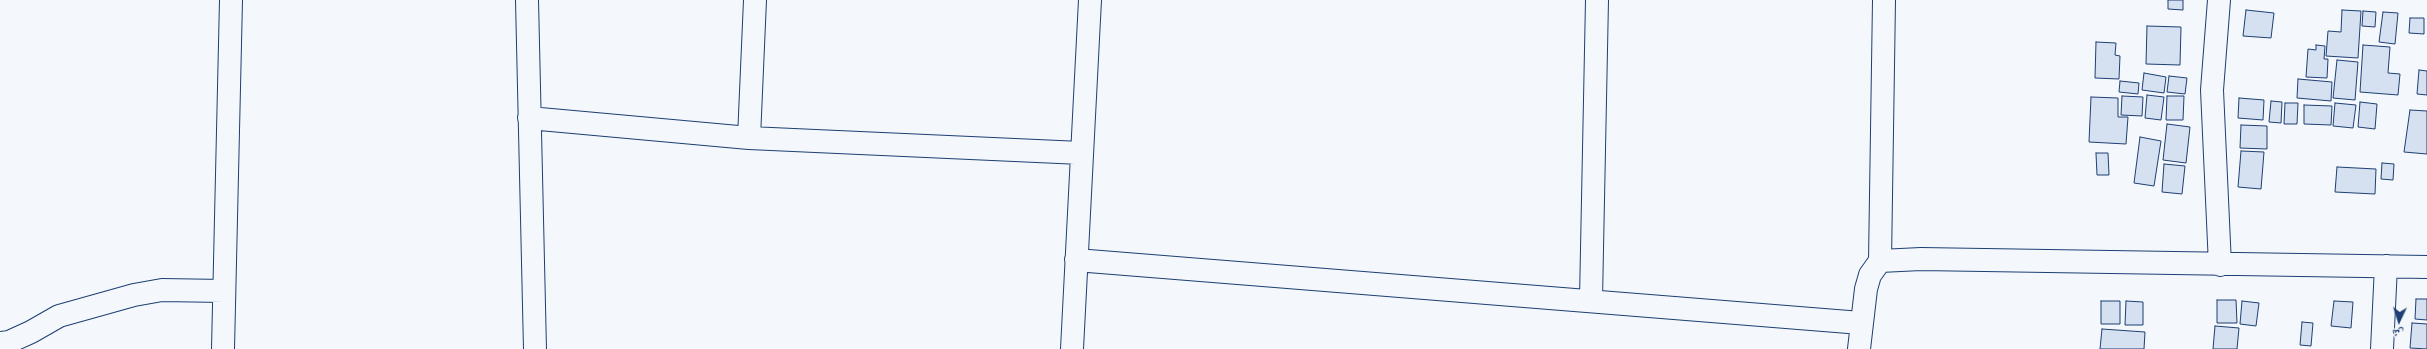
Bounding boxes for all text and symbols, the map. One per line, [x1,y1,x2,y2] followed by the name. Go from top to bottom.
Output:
[2379,301,2419,341] north arrow
[2392,327,2404,340] text: ش

